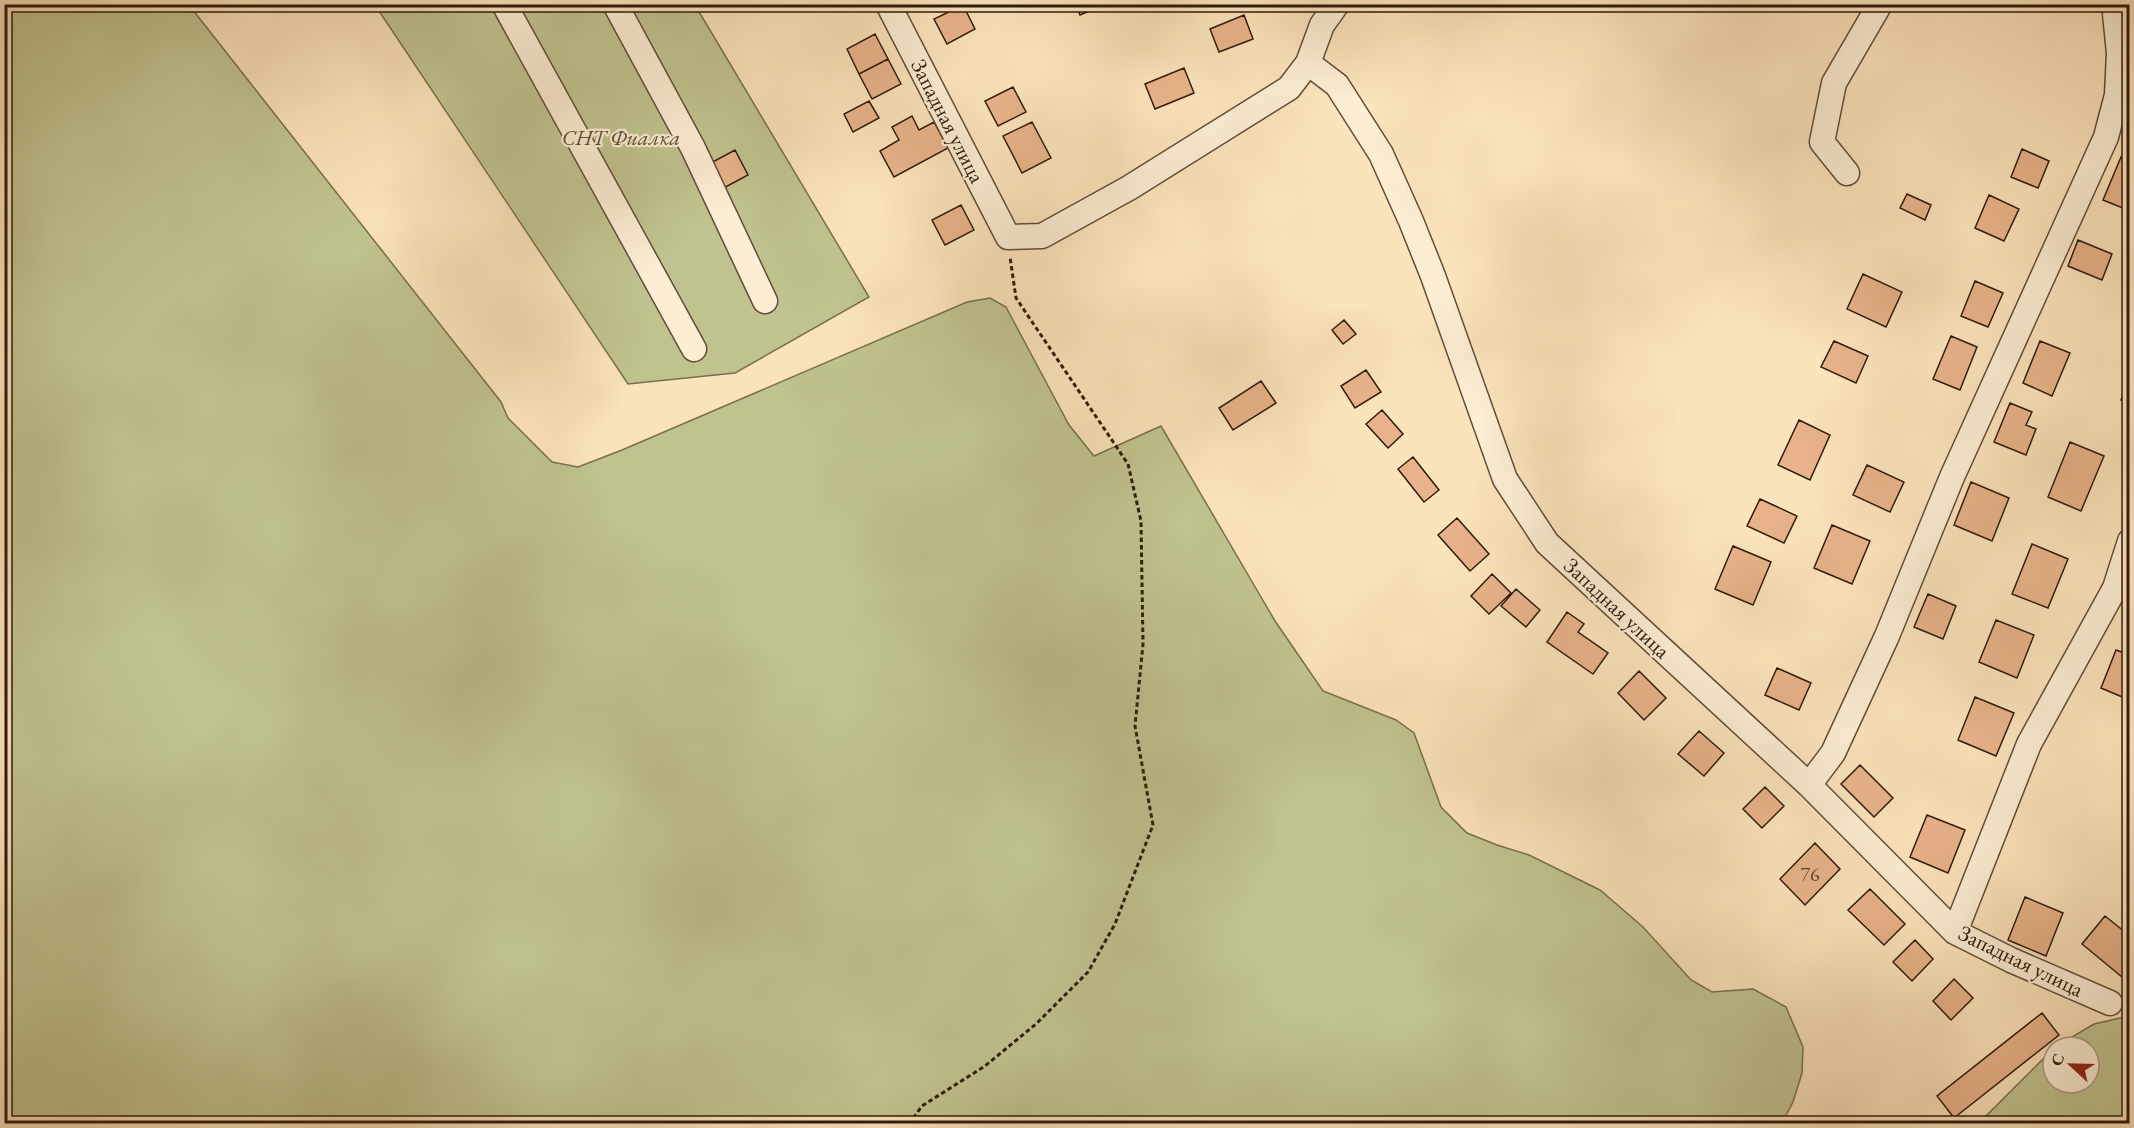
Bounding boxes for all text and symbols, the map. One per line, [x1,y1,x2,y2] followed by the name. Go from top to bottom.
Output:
[904,54,992,188] street label: Западная улица
[562,123,680,152] park label: СНТ Фиалка
[1557,551,1677,665] street label: Западная улица
[1800,861,1820,887] house number: 76
[1954,918,2089,1004] street label: Западная улица
[2041,1035,2101,1095] north arrow
[2046,1050,2069,1069] text: С

